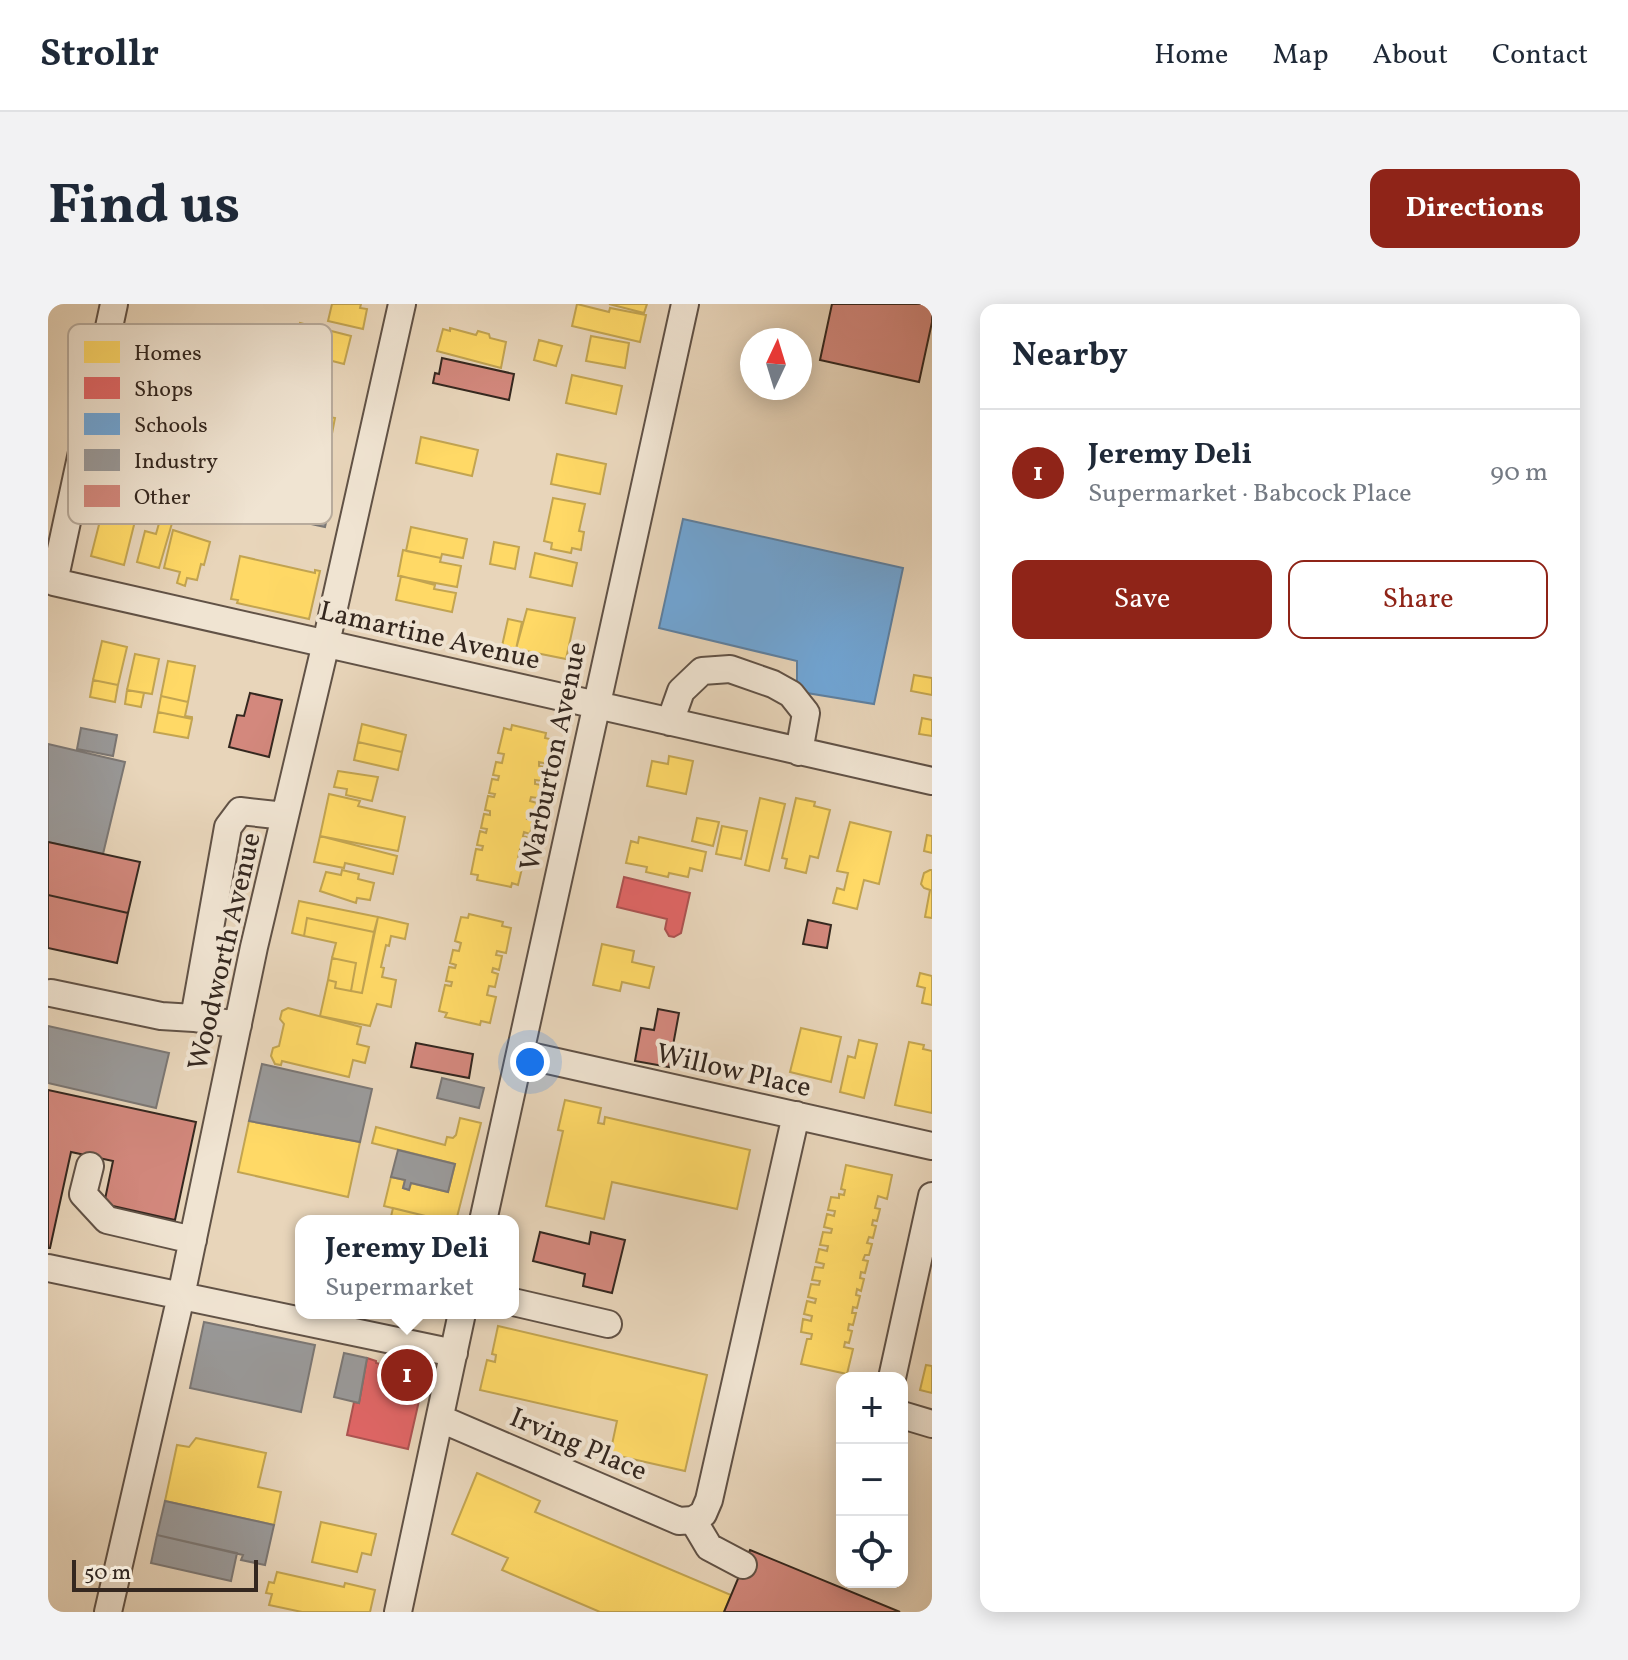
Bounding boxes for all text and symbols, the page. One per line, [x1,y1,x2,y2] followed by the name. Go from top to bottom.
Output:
[40,29,159,82] text: Strollr
[1154,36,1228,75] text: Home
[1272,36,1328,75] text: Map
[1372,36,1448,75] text: About
[1492,36,1588,75] text: Contact
[48,169,240,247] text: Find us
[1370,169,1580,248] button: Directions
[68,324,332,524] legend
[740,328,812,400] north arrow
[1012,333,1128,380] text: Nearby
[134,339,202,370] text: Homes
[134,375,193,406] text: Shops
[134,411,208,442] text: Schools
[1088,434,1252,476] text: Jeremy Deli
[134,447,218,478] text: Industry
[1033,455,1043,491] text: 1
[1490,455,1548,491] text: 90 m
[1088,476,1412,512] text: Supermarket · Babcock Place
[134,483,191,514] text: Other
[1012,560,1272,639] button: Save
[1288,560,1548,639] button: Share
[315,592,544,681] street label: Lamartine Avenue
[511,639,598,875] street label: Warburton Avenue
[179,829,272,1074] street label: Woodworth Avenue
[652,1035,815,1108] street label: Willow Place
[510,1042,550,1082] your location
[295,1215,519,1319] popup
[325,1228,489,1270] text: Jeremy Deli
[325,1270,474,1306] text: Supermarket
[381,1345,433,1405] pin: 1
[836,1372,908,1588] map controls
[836,1372,908,1444] button: +
[503,1399,653,1492] street label: Irving Place
[836,1444,908,1516] button: −
[836,1516,908,1588] button: locate
[72,1556,258,1592] scale bar
[84,1558,131,1589] text: 50 m

